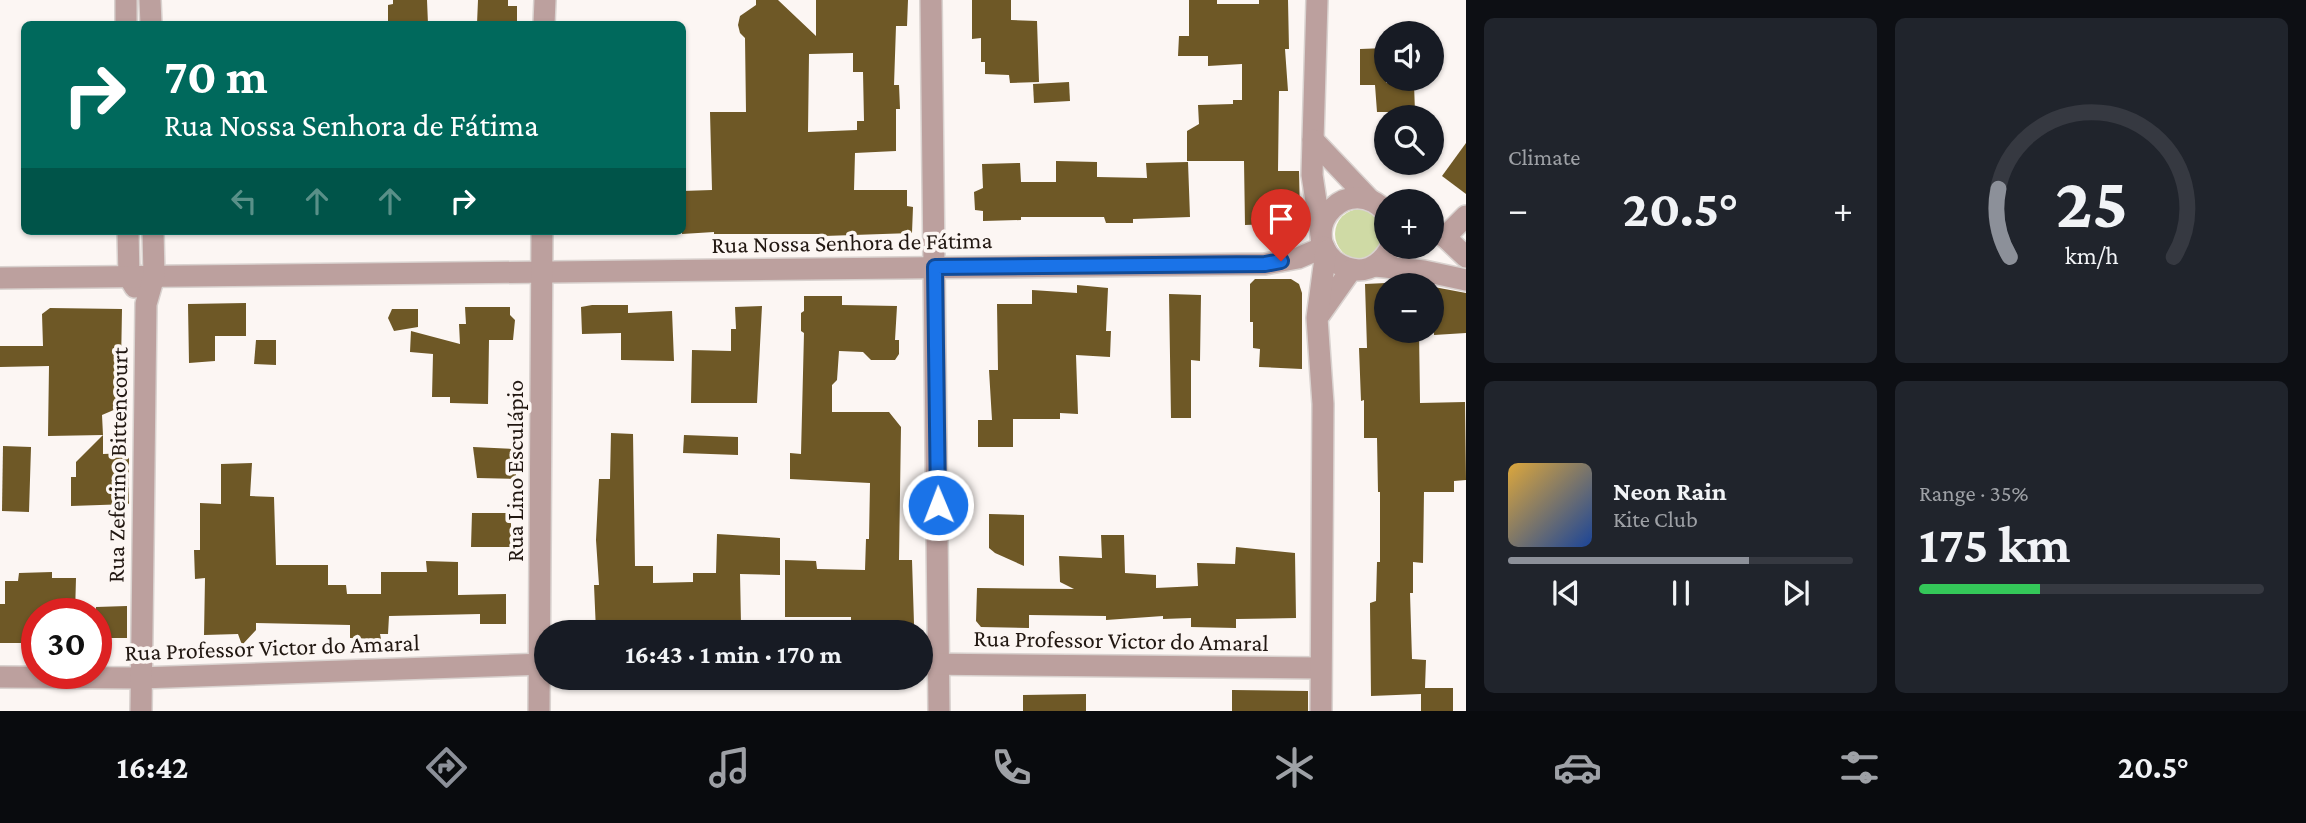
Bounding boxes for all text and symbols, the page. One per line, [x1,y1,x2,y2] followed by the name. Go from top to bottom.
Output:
[1374,21,1444,343] map controls
[1374,21,1444,91] button: sound
[49,49,140,140] icon: right
[164,49,268,104] text: 70 m
[1374,105,1444,175] button: search
[164,107,539,143] text: Rua Nossa Senhora de Fátima
[1508,144,1580,170] text: Climate
[2055,162,2128,243] text: 25
[1623,179,1738,237] text: 20.5°
[225,182,263,220] icon: left
[298,182,336,220] icon: ahead
[371,182,409,220] icon: ahead
[444,182,482,220] icon: right
[1508,188,1528,230] text: −
[1833,188,1853,230] text: +
[1251,189,1311,261] pin
[1374,189,1444,259] button: +
[1262,200,1300,238] icon: arrive
[711,226,993,258] street label: Rua Nossa Senhora de Fátima
[2065,241,2118,268] text: km/h
[1374,273,1444,343] button: −
[101,346,133,583] street label: Rua Zeferino Bittencourt
[501,380,528,562] street label: Rua Lino Esculápio
[901,468,975,542] position arrow
[1613,477,1727,506] text: Neon Rain
[1919,480,2028,506] text: Range · 35%
[1613,506,1698,532] text: Kite Club
[1919,515,2071,573] text: 175 km
[1547,574,1585,612] icon: previous
[1662,574,1700,612] icon: pause
[1777,574,1815,612] icon: next
[21,598,112,689] speed limit sign: 30
[973,624,1269,656] street label: Rua Professor Victor do Amaral
[124,628,420,666] street label: Rua Professor Victor do Amaral
[625,640,842,669] text: 16:43 · 1 min · 170 m
[422,743,471,792] icon: directions
[705,743,754,792] icon: music
[987,743,1036,792] icon: phone
[1270,743,1319,792] icon: climate
[1553,743,1602,792] icon: car
[1835,743,1884,792] icon: filters
[117,749,188,785] text: 16:42
[2118,749,2189,785] text: 20.5°

